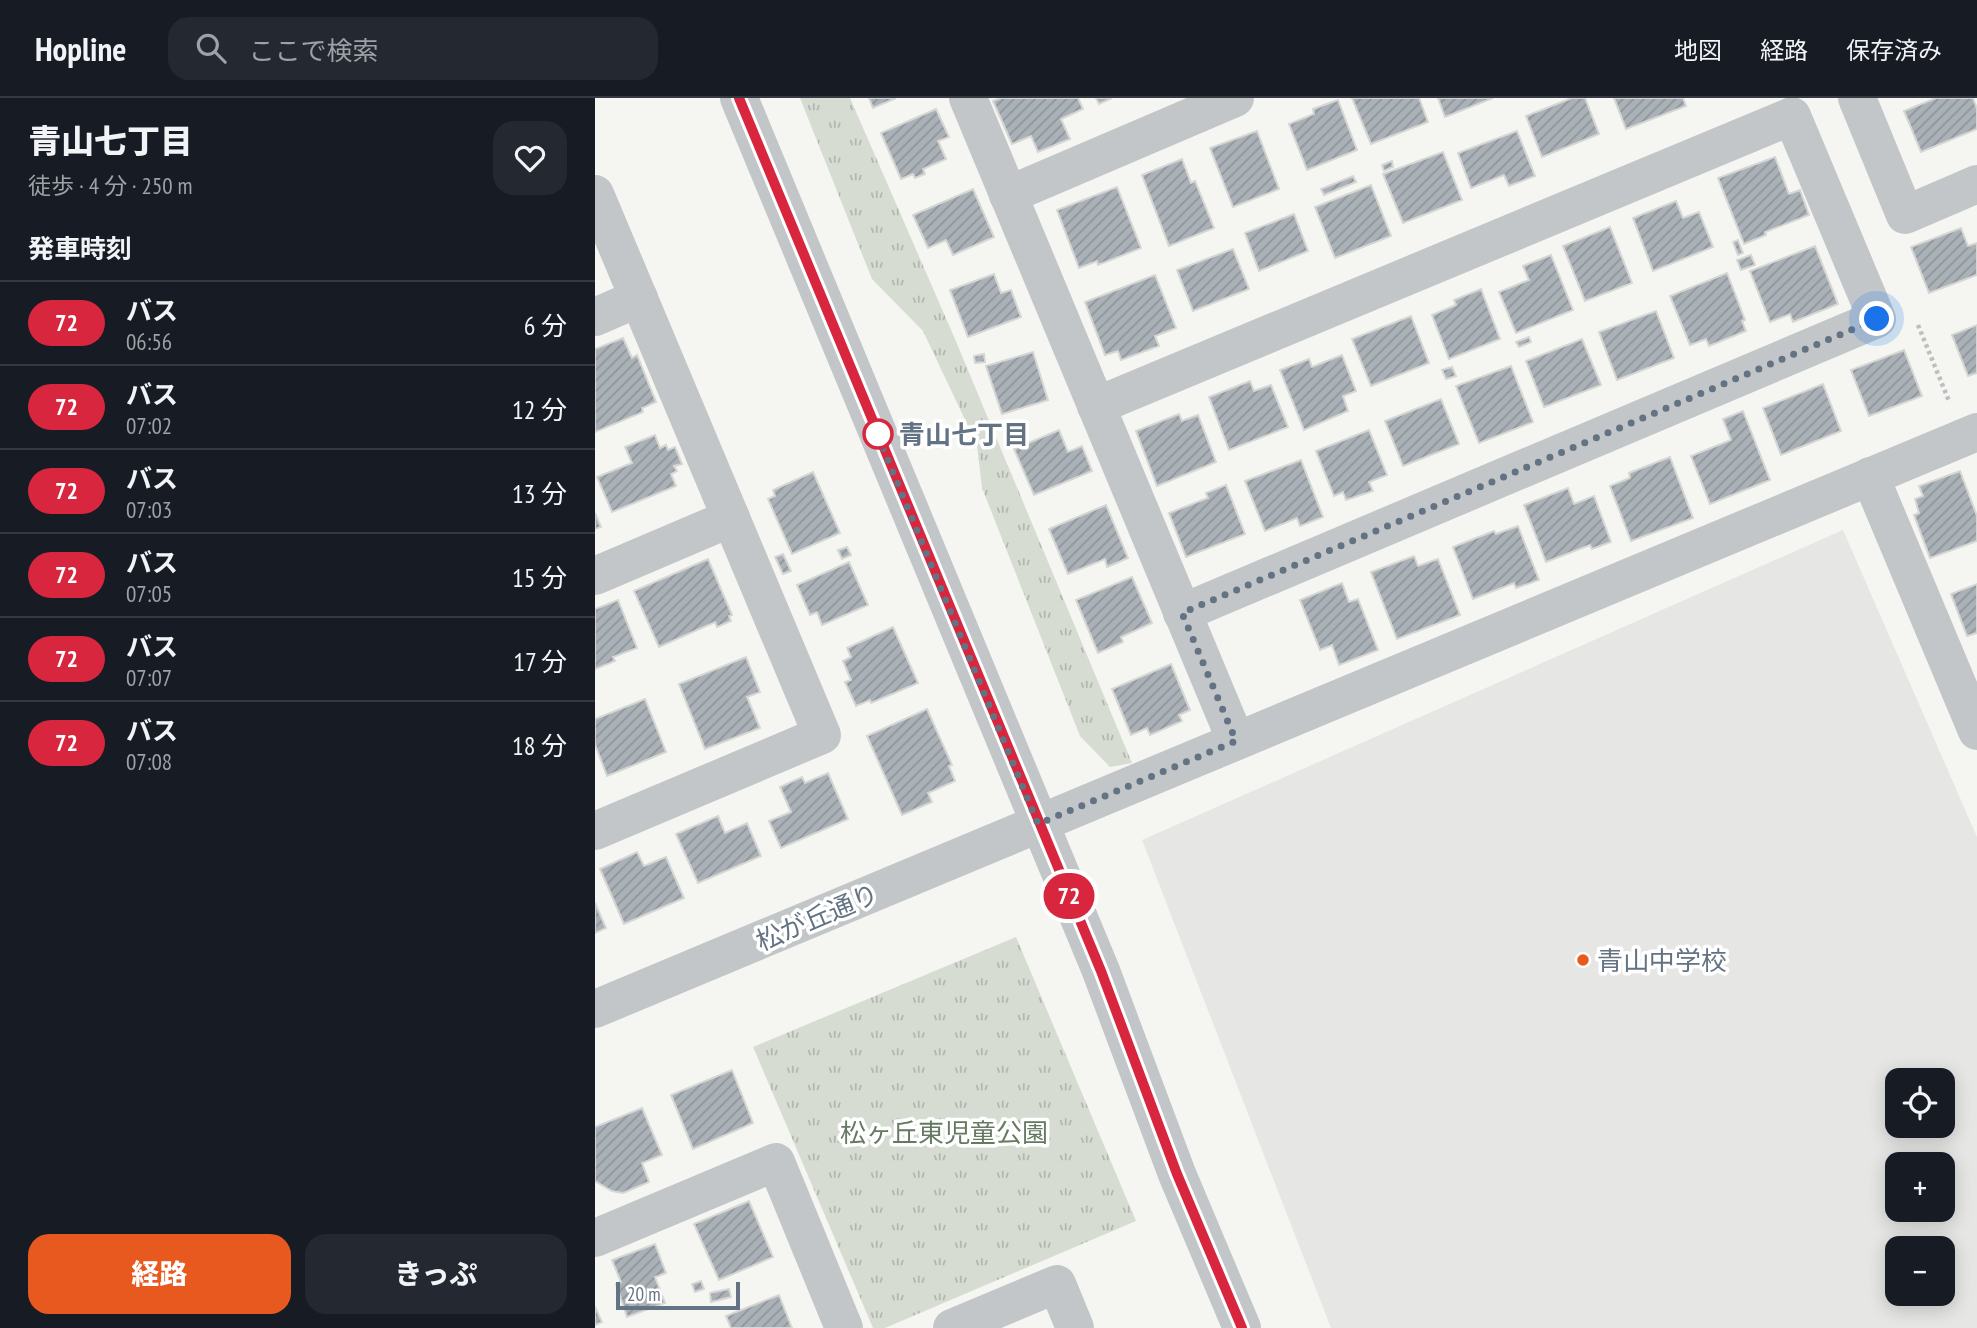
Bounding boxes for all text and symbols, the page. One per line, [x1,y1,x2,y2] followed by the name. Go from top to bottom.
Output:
[168,17,658,80] search box
[35,27,126,70] text: Hopline
[192,29,230,67] icon: search
[248,34,378,67] text: ここで検索
[1674,35,1722,66] text: 地図
[1760,35,1808,66] text: 経路
[1846,35,1942,66] text: 保存済み
[28,119,193,162] text: 青山七丁目
[493,121,567,195] button: heart
[28,171,192,200] text: 徒歩 · 4 分 · 250 m
[28,232,132,265] text: 発車時刻
[126,294,178,327] text: バス
[1859,301,1894,336] your location
[55,307,78,338] text: 72
[524,309,567,342] text: 6 分
[126,327,172,356] text: 06:56
[126,378,178,411] text: バス
[55,391,78,422] text: 72
[512,393,567,426] text: 12 分
[126,411,172,440] text: 07:02
[899,418,1029,451] place label: 青山七丁目
[863,419,893,449] marker: 青山七丁目
[126,462,178,495] text: バス
[55,475,78,506] text: 72
[512,477,567,510] text: 13 分
[126,495,172,524] text: 07:03
[126,546,178,579] text: バス
[55,559,78,590] text: 72
[512,561,567,594] text: 15 分
[126,579,172,608] text: 07:05
[126,630,178,663] text: バス
[55,643,78,674] text: 72
[513,645,567,678] text: 17 分
[126,663,172,692] text: 07:07
[126,714,178,747] text: バス
[55,727,78,758] text: 72
[512,729,567,762] text: 18 分
[126,747,172,776] text: 07:08
[1037,873,1100,919] line badge: 72
[751,876,883,958] street label: 松が丘通り
[1058,880,1080,911] text: 72
[1597,944,1727,977] place label: 青山中学校
[1575,952,1591,968] marker: 青山中学校
[1885,1068,1955,1306] map controls
[1885,1068,1955,1138] button: locate
[840,1116,1048,1149] park label: 松ヶ丘東児童公園
[1885,1152,1955,1222] button: +
[28,1234,291,1314] button: 経路
[305,1234,567,1314] button: きっぷ
[1885,1236,1955,1306] button: −
[616,1279,740,1311] scale bar
[627,1282,661,1306] text: 20 m

